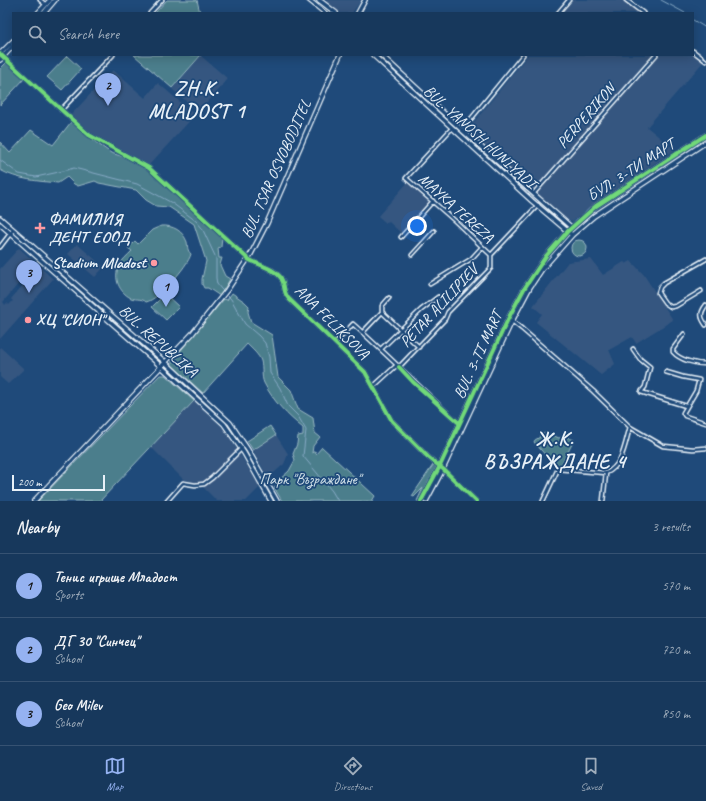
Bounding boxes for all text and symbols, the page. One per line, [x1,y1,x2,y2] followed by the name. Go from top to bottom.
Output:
[12,12,694,56] search box
[26,23,48,45] icon: search
[58,25,119,44] text: Search here
[95,73,121,106] pin: 2
[148,76,247,124] district label: ZH.K. MLADOST 1
[552,77,622,153] street label: PERPERIKON
[419,81,543,195] street label: BUL. YANOSH HUNIYADI
[236,97,316,241] street label: BUL. TSAR OSVOBODITEL
[583,132,682,206] street label: БУЛ. 3-ТИ МАРТ
[414,169,499,248] street label: MAYKA TEREZA
[49,209,132,247] place label: ФАМИЛИЯ ДЕНТ ЕООД
[407,216,427,236] your location
[34,222,46,234] marker: ФАМИЛИЯ ДЕНТ ЕООД
[52,253,148,273] place label: Stadium Mladost
[149,258,159,268] marker: Stadium Mladost
[396,258,485,352] street label: PETAR ALILIPIEV
[16,260,42,293] pin: 3
[153,274,179,307] pin: 1
[291,281,374,364] street label: ANA FELIKSOVA
[115,300,202,382] street label: BUL. REPUBLIKA
[449,305,508,402] street label: BUL. 3-TI MART
[36,310,109,330] place label: ХЦ "СИОН"
[23,315,33,325] marker: ХЦ "СИОН"
[484,426,628,474] district label: Ж.К. ВЪЗРАЖДАНЕ 4
[259,469,364,489] park label: Парк "Възраждане"
[12,473,105,492] scale bar
[18,475,42,489] text: 200 m
[16,517,59,538] text: Nearby
[652,519,690,535] text: 3 results
[54,568,177,587] text: Тенис игрище Младост
[26,578,32,594] text: 1
[662,578,690,594] text: 570 m
[54,587,83,603] text: Sports
[54,632,139,651] text: ДГ 30 "Синчец"
[26,642,32,658] text: 2
[662,642,690,658] text: 720 m
[54,651,82,667] text: School
[54,696,102,715] text: Geo Milev
[26,706,32,722] text: 3
[662,706,690,722] text: 850 m
[54,715,82,731] text: School
[104,755,126,793] tab: Map
[334,755,372,793] tab: Directions
[580,755,602,793] tab: Saved

